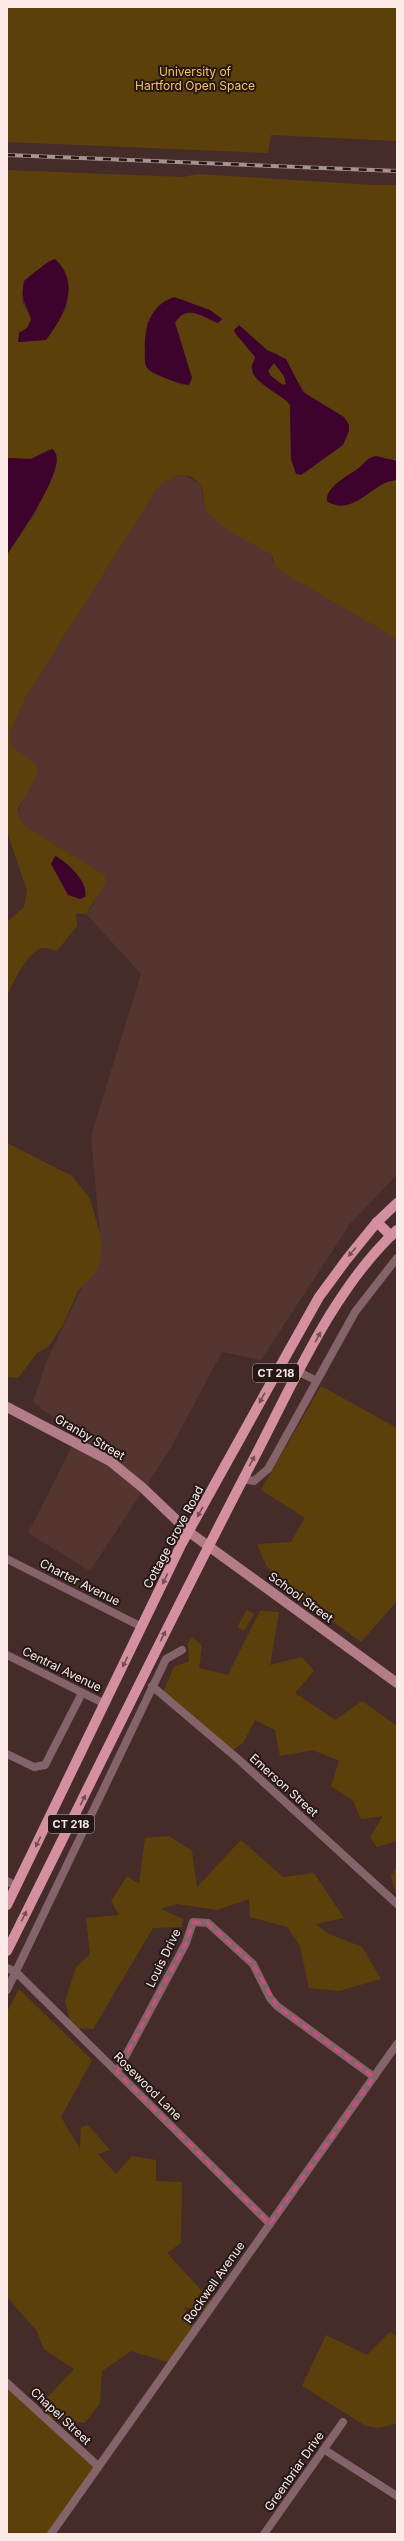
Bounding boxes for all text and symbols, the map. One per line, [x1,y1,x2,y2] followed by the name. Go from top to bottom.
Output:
[135,64,255,93] park label: University of Hartford Open Space
[348,1246,357,1257] one-way arrow
[314,1332,321,1343] one-way arrow
[253,1364,299,1382] road number: CT 218
[259,1392,266,1404] one-way arrow
[52,1411,128,1463] street label: Granby Street
[249,1455,255,1467] one-way arrow
[140,1483,206,1591] street label: Cottage Grove Road
[197,1506,204,1518] one-way arrow
[37,1555,123,1609] street label: Charter Avenue
[266,1569,336,1625] street label: School Street
[162,1573,168,1585] one-way arrow
[160,1630,166,1641] one-way arrow
[20,1643,104,1695] street label: Central Avenue
[122,1657,128,1668] one-way arrow
[247,1750,321,1820] street label: Emerson Street
[80,1794,86,1806] one-way arrow
[48,1815,94,1833] road number: CT 218
[35,1836,41,1848] one-way arrow
[21,1910,28,1922] one-way arrow
[142,1926,184,1990] street label: Louis Drive
[111,2049,185,2123] street label: Rosewood Lane
[180,2238,248,2326] street label: Rockwell Avenue
[28,2384,94,2448] street label: Chapel Street
[261,2428,327,2514] street label: Greenbriar Drive

